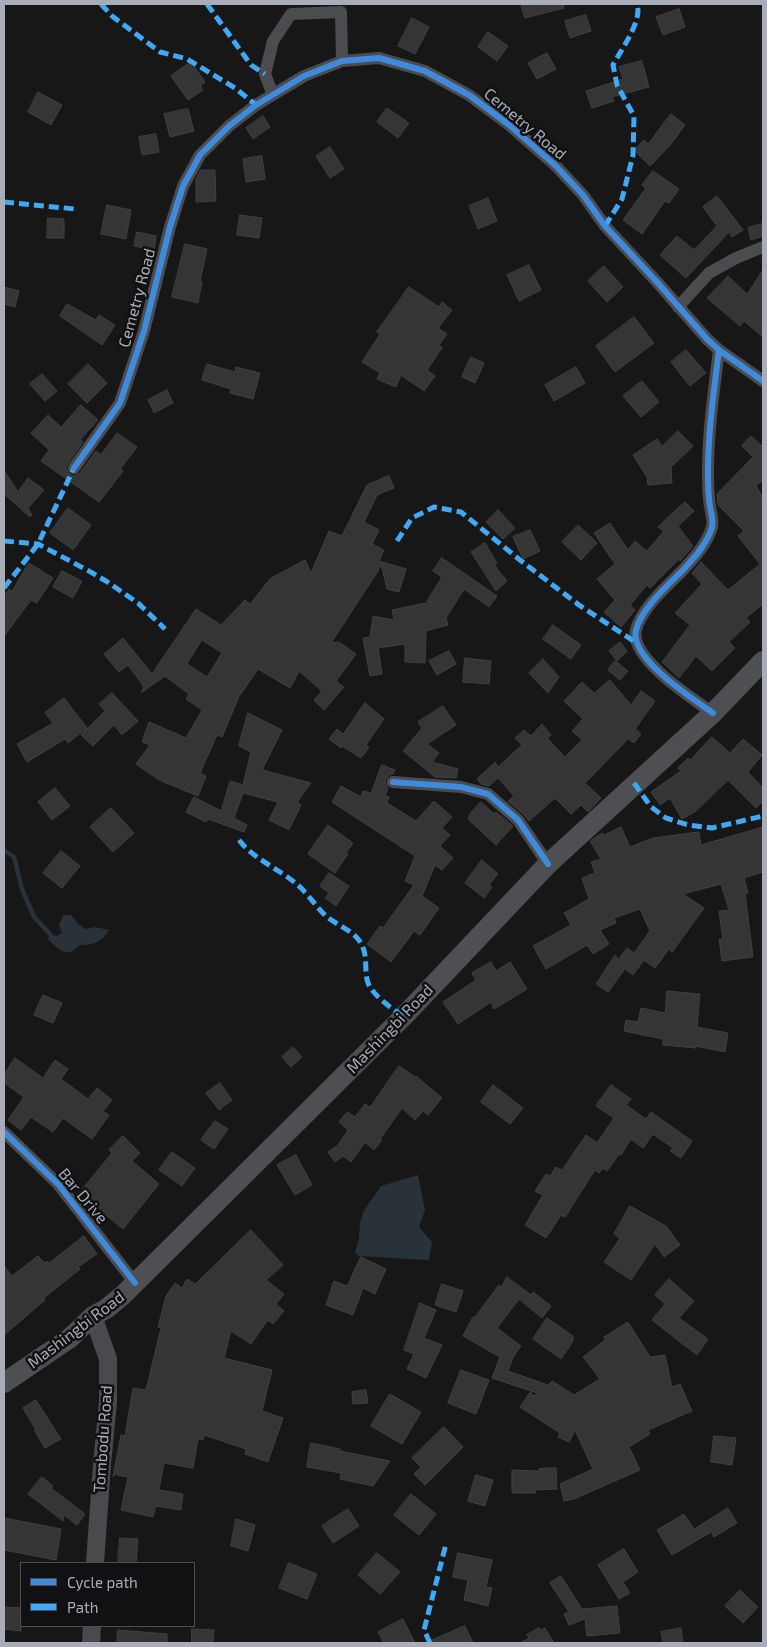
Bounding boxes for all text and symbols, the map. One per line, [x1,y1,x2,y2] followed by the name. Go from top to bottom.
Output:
[480,84,570,164] street label: Cemetry Road
[115,246,159,350] street label: Cemetry Road
[343,981,437,1077] street label: Mashingbi Road
[54,1164,112,1228] street label: Bar Drive
[24,1287,128,1373] street label: Mashingbi Road
[90,1385,116,1493] street label: Tombodu Road
[20,1562,195,1627] legend
[67,1573,138,1591] text: Cycle path
[67,1598,98,1616] text: Path

